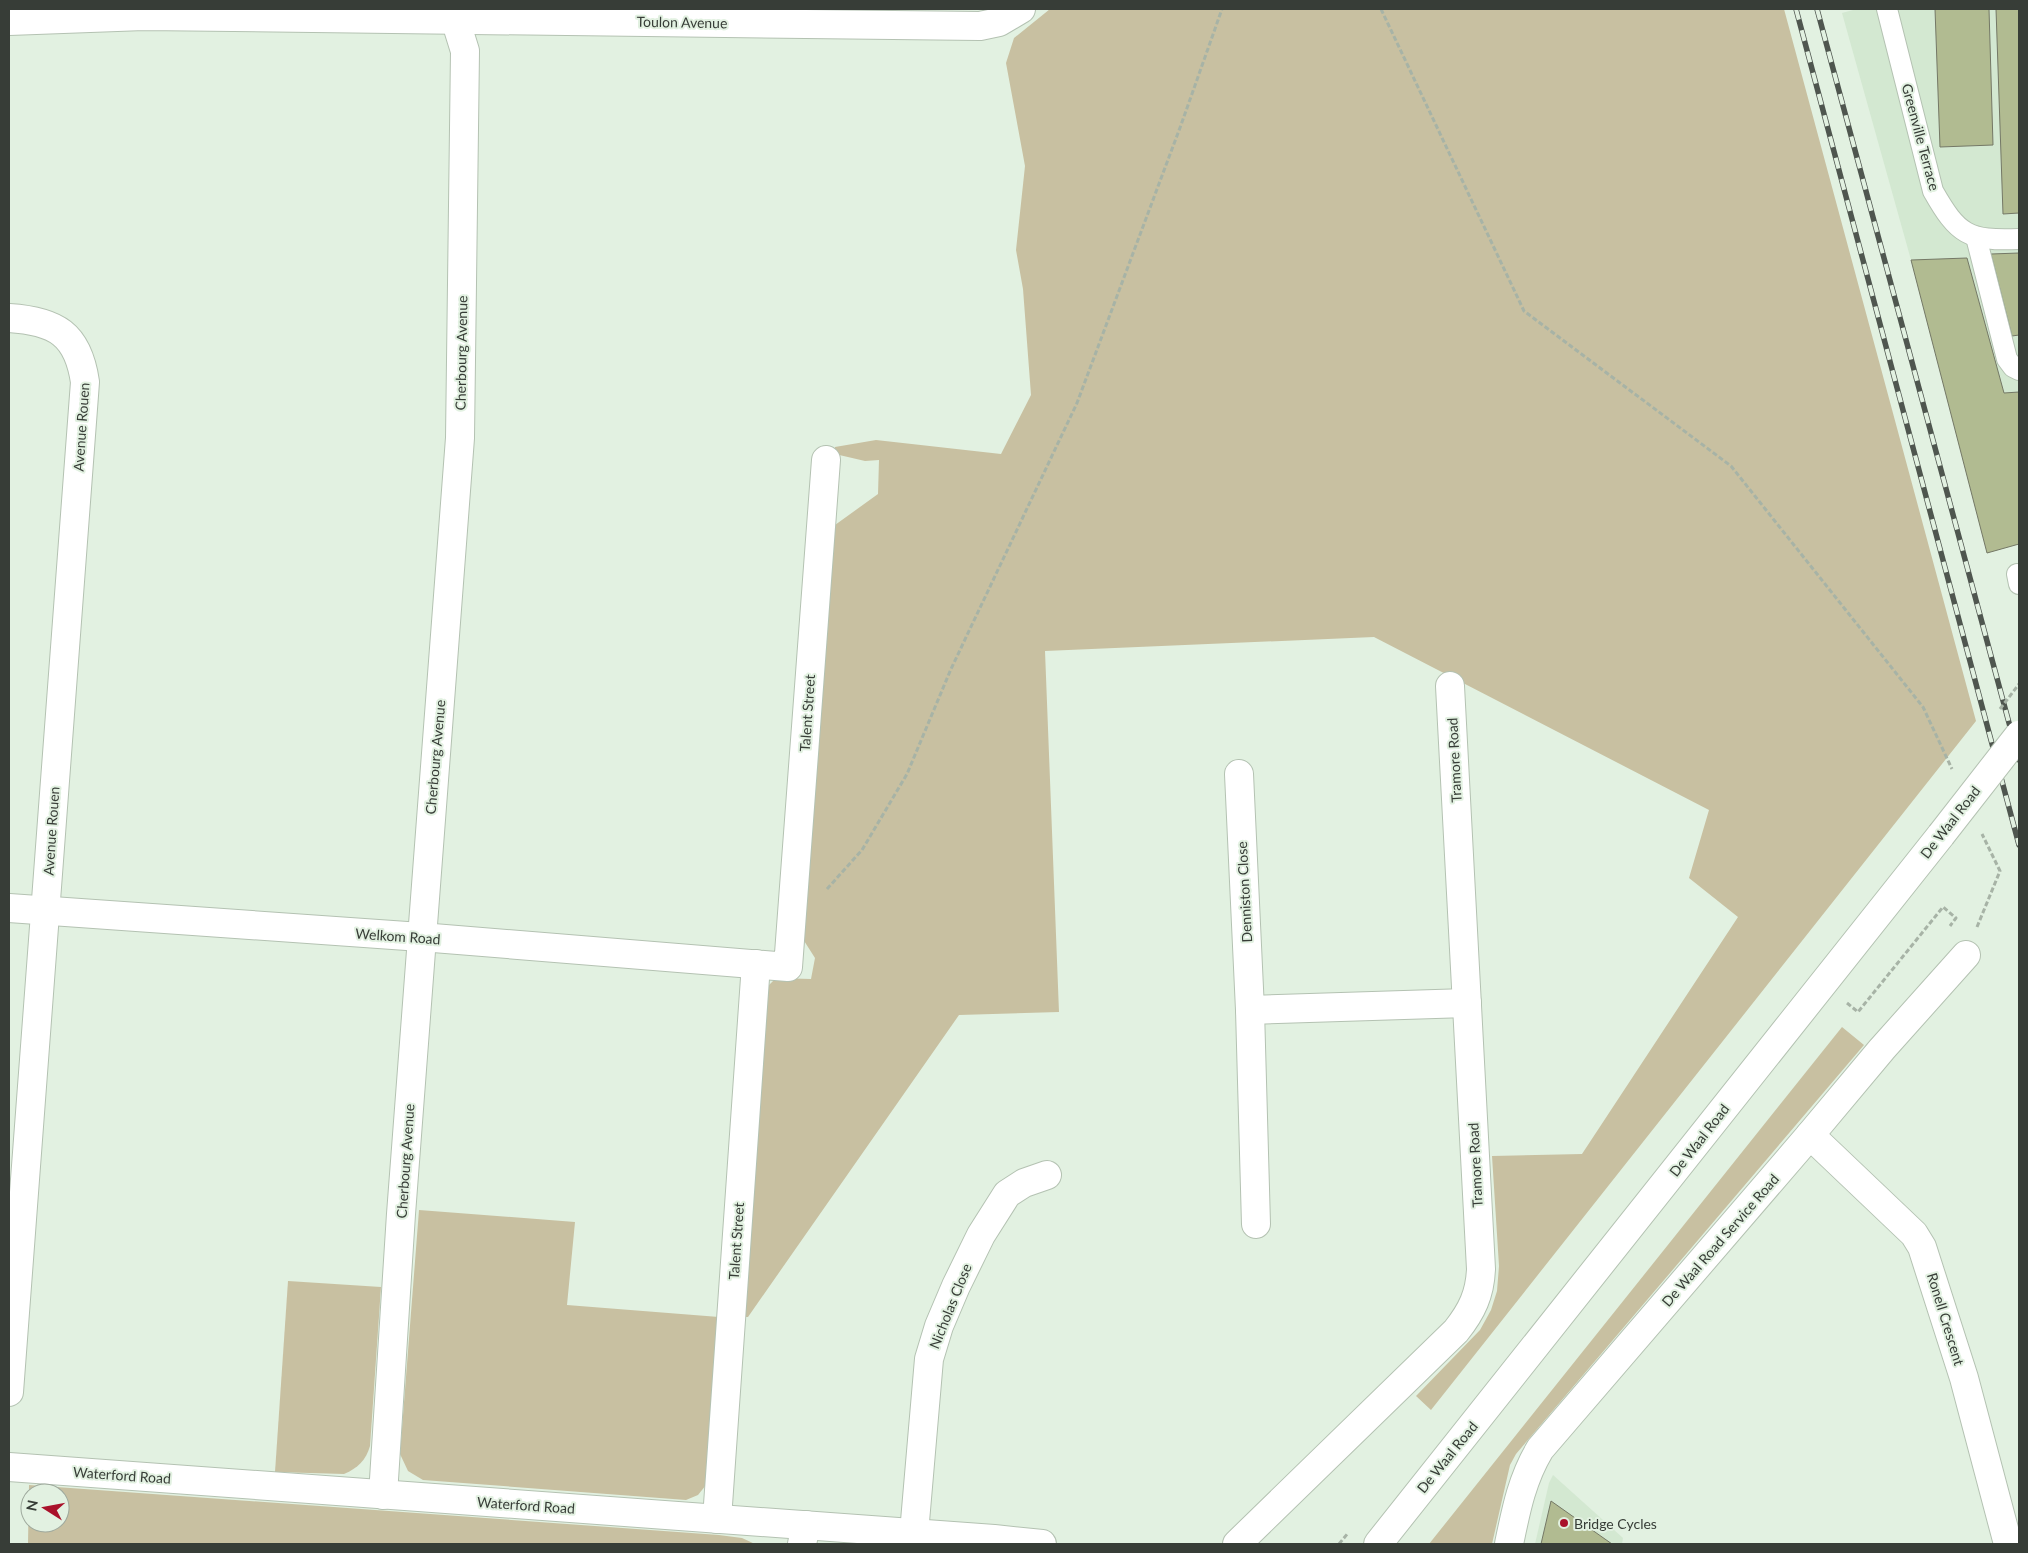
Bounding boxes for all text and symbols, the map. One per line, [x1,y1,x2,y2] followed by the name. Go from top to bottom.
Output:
[636,13,728,31] street label: Toulon Avenue
[1899,82,1943,192] street label: Greenville Terrace
[451,295,471,411] street label: Cherbourg Avenue
[69,382,93,472] street label: Avenue Rouen
[796,674,818,752] street label: Talent Street
[422,699,448,815] street label: Cherbourg Avenue
[1443,717,1465,803] street label: Tramore Road
[1917,783,1983,861] street label: De Waal Road
[39,786,63,876] street label: Avenue Rouen
[1233,841,1255,943] street label: Denniston Close
[355,925,441,947] street label: Welkom Road
[1666,1101,1732,1179] street label: De Waal Road
[393,1103,417,1219] street label: Cherbourg Avenue
[1464,1122,1486,1208] street label: Tramore Road
[1658,1170,1782,1310] street label: De Waal Road Service Road
[725,1202,747,1280] street label: Talent Street
[925,1261,975,1351] street label: Nicholas Close
[1924,1271,1968,1367] street label: Ronell Crescent
[1413,1418,1481,1496] street label: De Waal Road
[73,1463,171,1487] street label: Waterford Road
[20,1483,70,1533] north arrow
[477,1493,575,1517] street label: Waterford Road
[22,1499,41,1512] text: N
[1574,1515,1657,1532] place label: Bridge Cycles
[1558,1517,1570,1529] marker: Bridge Cycles

